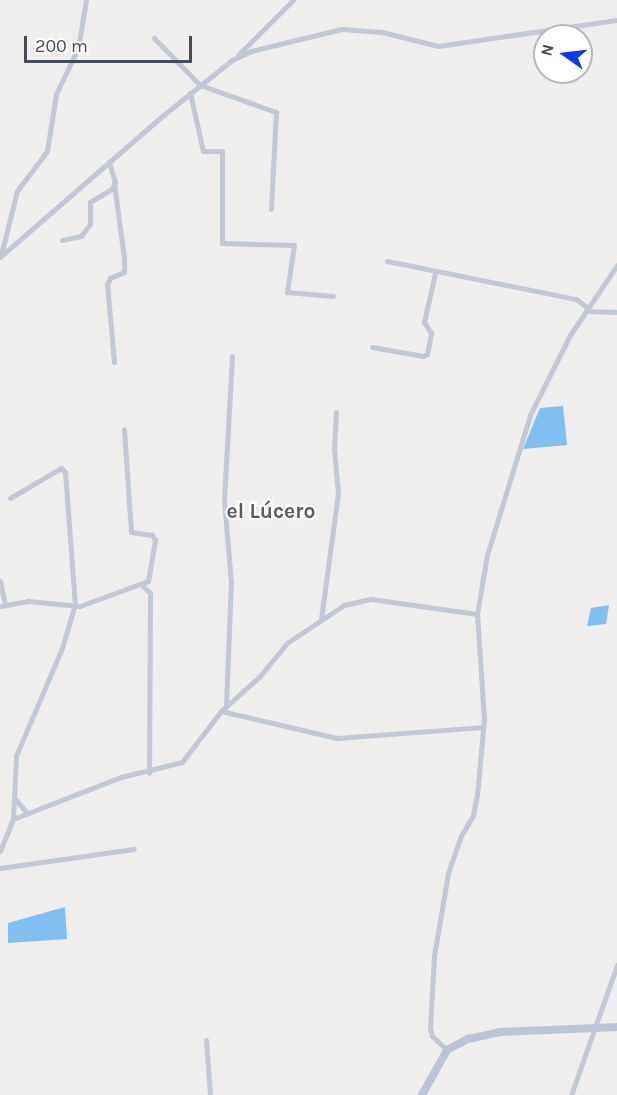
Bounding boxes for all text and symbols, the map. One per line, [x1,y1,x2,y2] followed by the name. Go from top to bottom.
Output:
[27,24,195,62] scale bar
[533,24,593,84] north arrow
[35,35,88,57] text: 200 m
[536,42,558,58] text: N
[227,498,315,524] district label: el Lúcero

